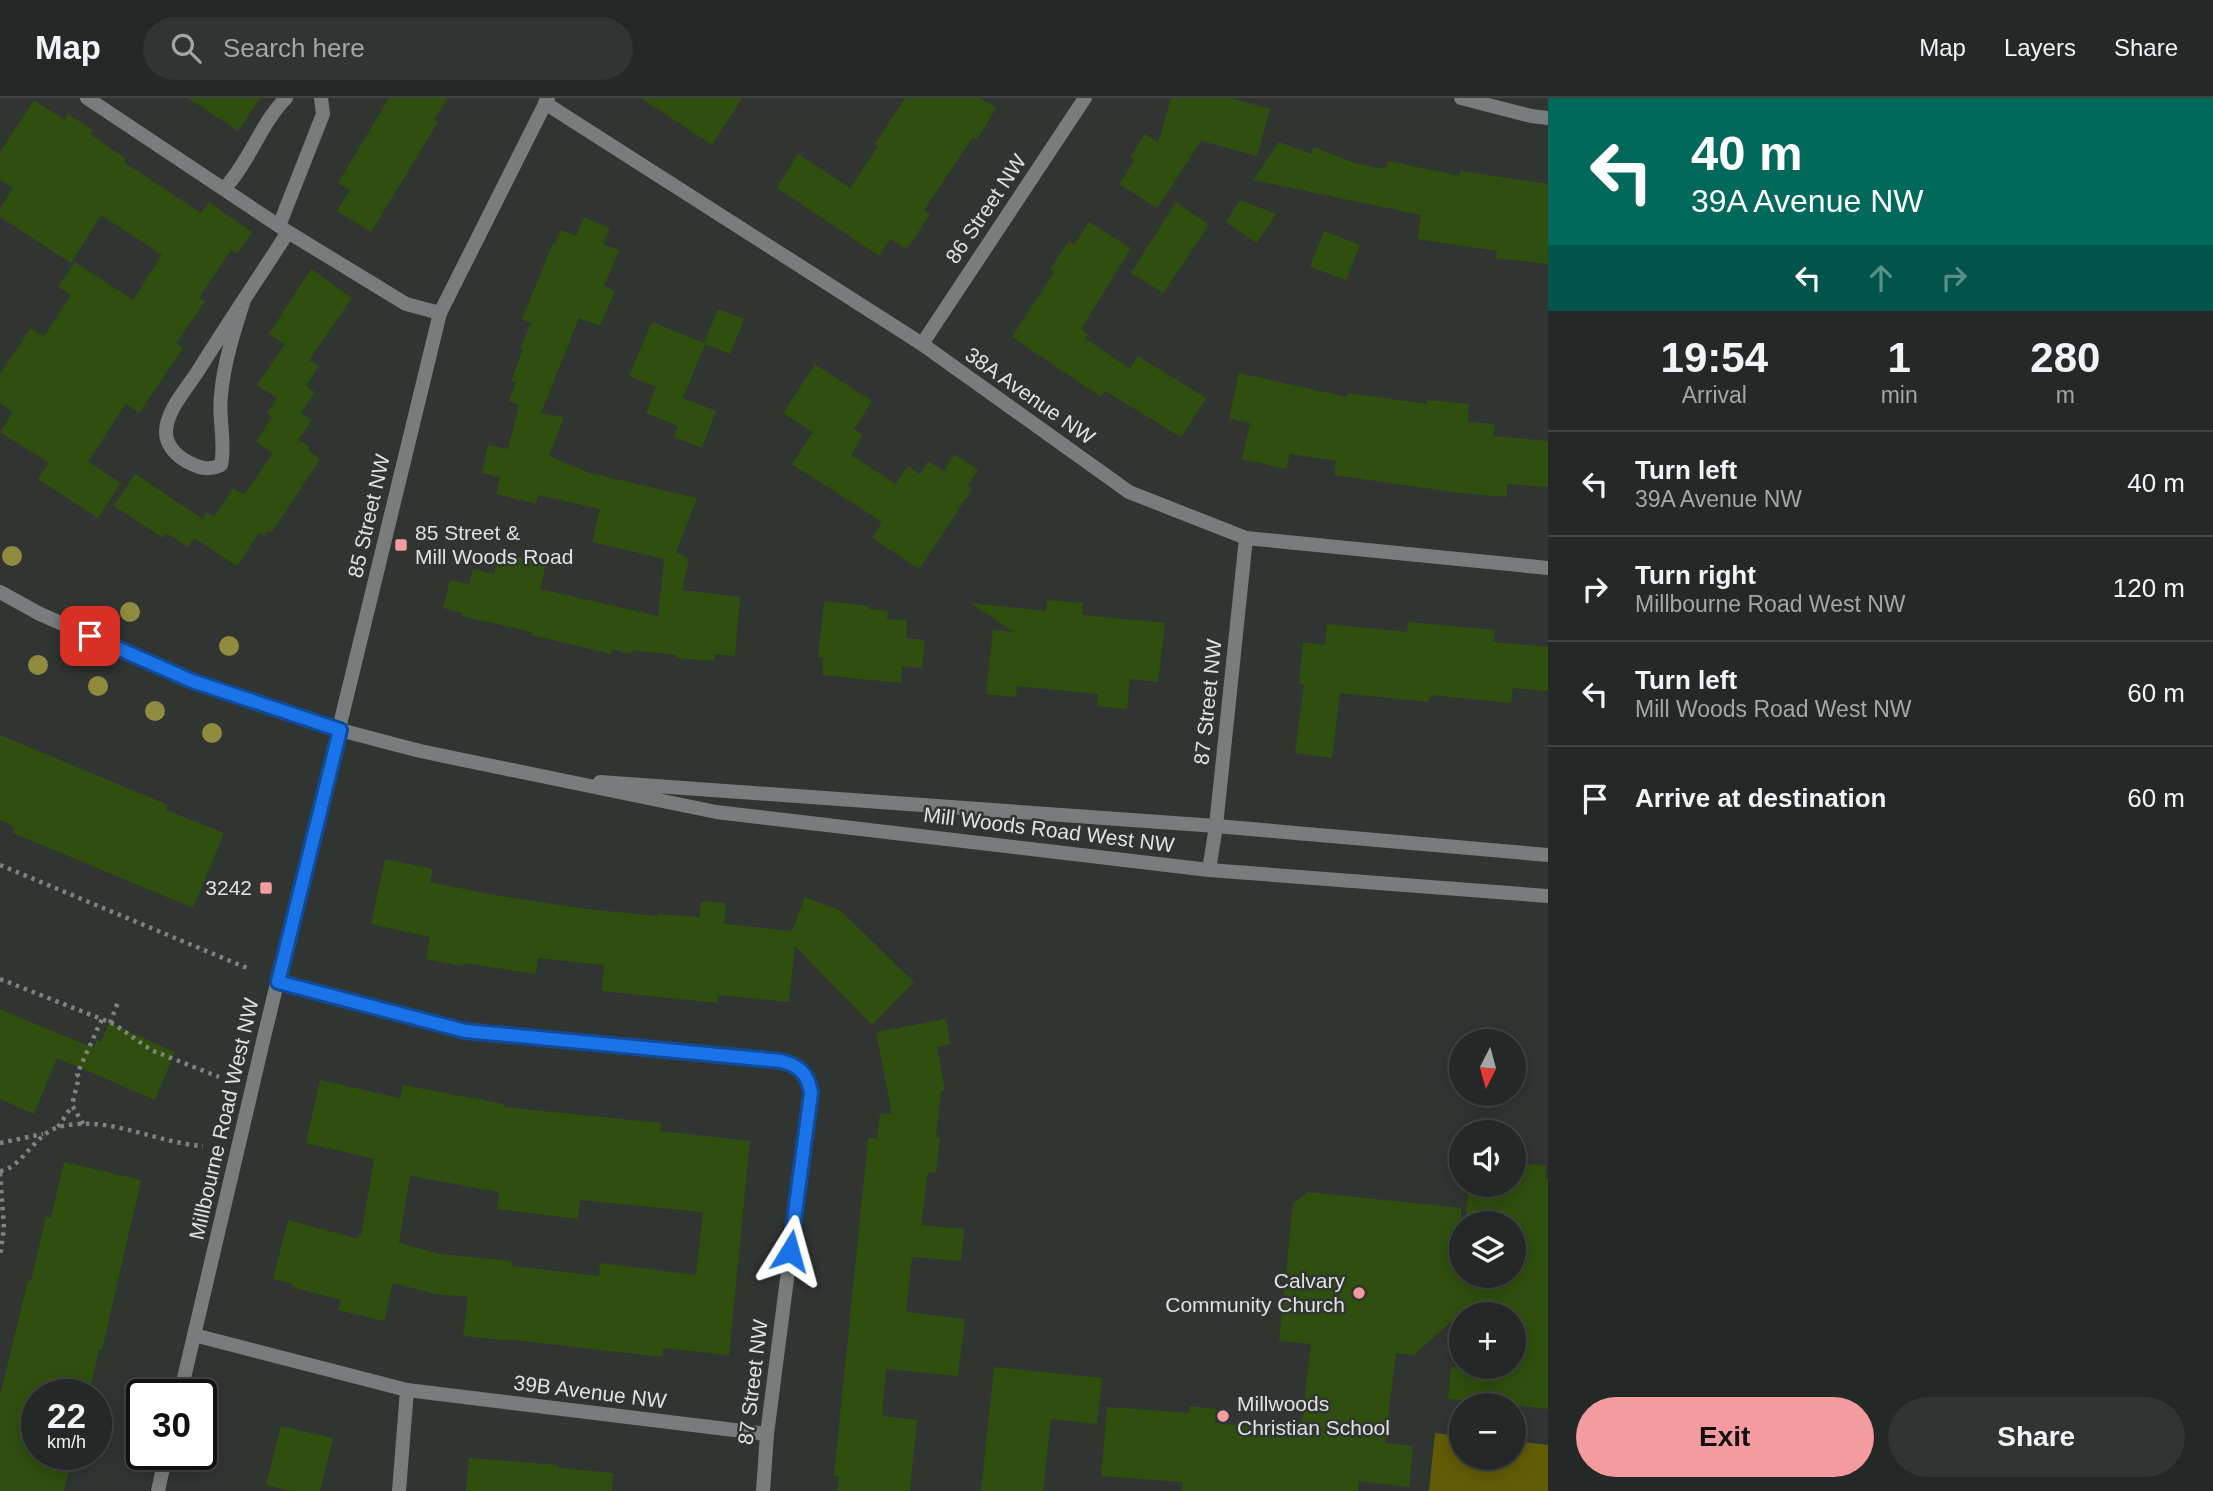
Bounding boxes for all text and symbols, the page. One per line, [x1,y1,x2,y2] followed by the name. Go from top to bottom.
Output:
[143,17,633,80] search box
[35,29,101,66] text: Map
[167,29,205,67] icon: search
[223,33,365,63] text: Search here
[1919,34,1966,61] text: Map
[2004,34,2076,61] text: Layers
[2114,34,2178,61] text: Share
[1576,126,1667,217] icon: left
[1691,126,1803,180] text: 40 m
[941,150,1030,267] street label: 86 Street NW
[1691,183,1923,219] text: 39A Avenue NW
[1789,259,1827,297] icon: left
[1862,259,1900,297] icon: ahead
[1935,259,1973,297] icon: right
[1661,334,1768,381] text: 19:54
[1887,334,1911,381] text: 1
[2030,334,2100,381] text: 280
[961,342,1100,449] street label: 38A Avenue NW
[1682,382,1747,408] text: Arrival
[1881,382,1918,408] text: min
[2056,382,2075,408] text: m
[343,452,394,580] street label: 85 Street NW
[1635,455,1737,485] text: Turn left
[1576,465,1614,503] icon: left
[2127,468,2185,498] text: 40 m
[1635,486,1802,512] text: 39A Avenue NW
[415,521,573,568] place label: 85 Street & Mill Woods Road
[393,537,409,553] marker: 85 Street & Mill Woods Road
[1635,560,1756,590] text: Turn right
[1576,570,1614,608] icon: right
[2113,573,2185,603] text: 120 m
[1635,591,1906,617] text: Millbourne Road West NW
[60,606,120,666] pin
[71,617,109,655] icon: arrive
[1189,638,1226,766] street label: 87 Street NW
[1635,665,1737,695] text: Turn left
[1576,675,1614,713] icon: left
[2127,678,2185,708] text: 60 m
[1635,696,1912,722] text: Mill Woods Road West NW
[1576,780,1614,818] icon: arrive
[1635,783,1886,813] text: Arrive at destination
[2127,783,2185,813] text: 60 m
[922,803,1176,856] street label: Mill Woods Road West NW
[205,876,252,899] place label: 3242
[258,880,274,896] marker: 3242
[185,996,263,1242] street label: Millbourne Road West NW
[1449,1029,1526,1106] north arrow
[1449,1029,1526,1470] map controls
[1449,1120,1526,1197] button: sound
[1449,1211,1526,1288] button: layers
[753,1214,827,1288] position arrow
[1165,1269,1345,1316] place label: Calvary Community Church
[1351,1285,1367,1301] marker: Calvary Community Church
[1449,1302,1526,1379] button: +
[733,1318,772,1446] street label: 87 Street NW
[512,1371,668,1412] street label: 39B Avenue NW
[126,1379,217,1470] speed limit sign: 30
[1237,1392,1390,1439] place label: Millwoods Christian School
[1449,1393,1526,1470] button: −
[47,1396,86,1435] text: 22
[1576,1397,1874,1477] button: Exit
[1888,1397,2185,1477] button: Share
[1215,1408,1231,1424] marker: Millwoods Christian School
[47,1432,86,1452] text: km/h

